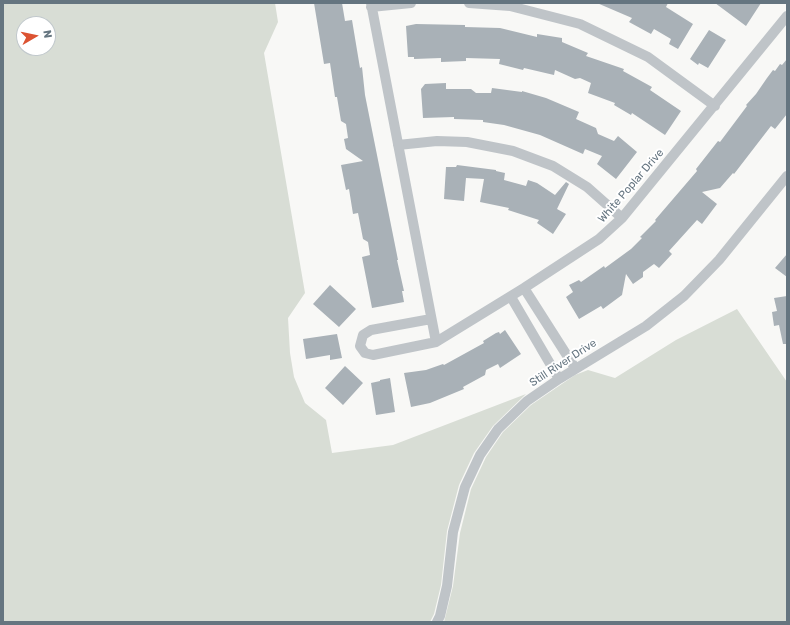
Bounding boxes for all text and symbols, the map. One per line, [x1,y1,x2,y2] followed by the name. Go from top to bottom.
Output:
[16,16,56,56] north arrow
[40,29,54,39] text: N
[595,146,667,226] street label: White Poplar Drive
[527,336,599,390] street label: Still River Drive

